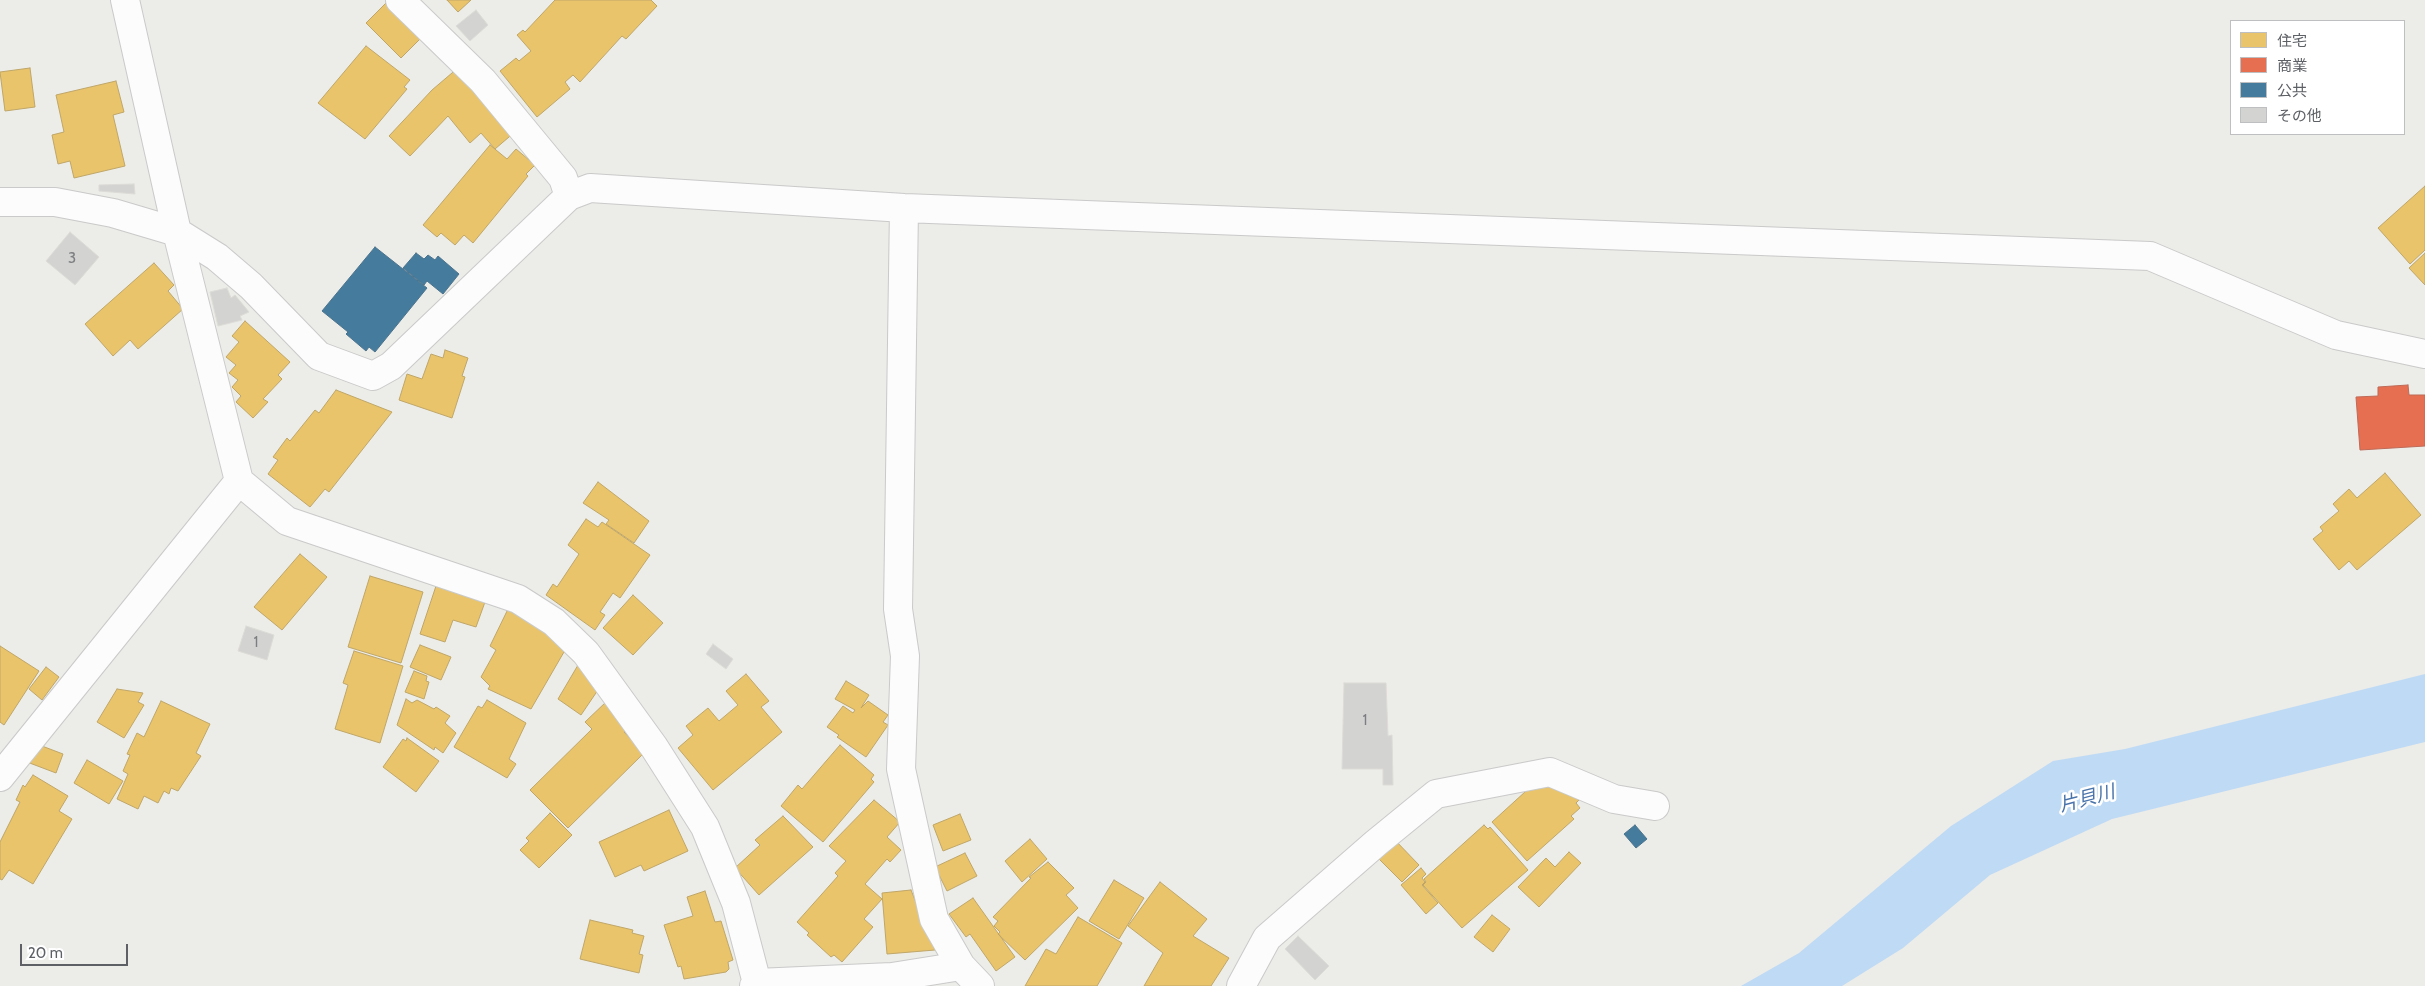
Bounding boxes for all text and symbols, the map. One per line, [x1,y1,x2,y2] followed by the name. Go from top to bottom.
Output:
[2230,20,2405,135] legend
[2277,32,2307,50] text: 住宅
[2277,57,2307,75] text: 商業
[2277,82,2307,100] text: 公共
[2277,107,2322,125] text: その他
[68,250,76,268] house number: 3
[254,634,258,652] house number: 1
[1363,712,1367,730] house number: 1
[2057,781,2117,817] water label: 片貝川
[22,934,130,966] scale bar
[28,944,63,962] text: 20 m

